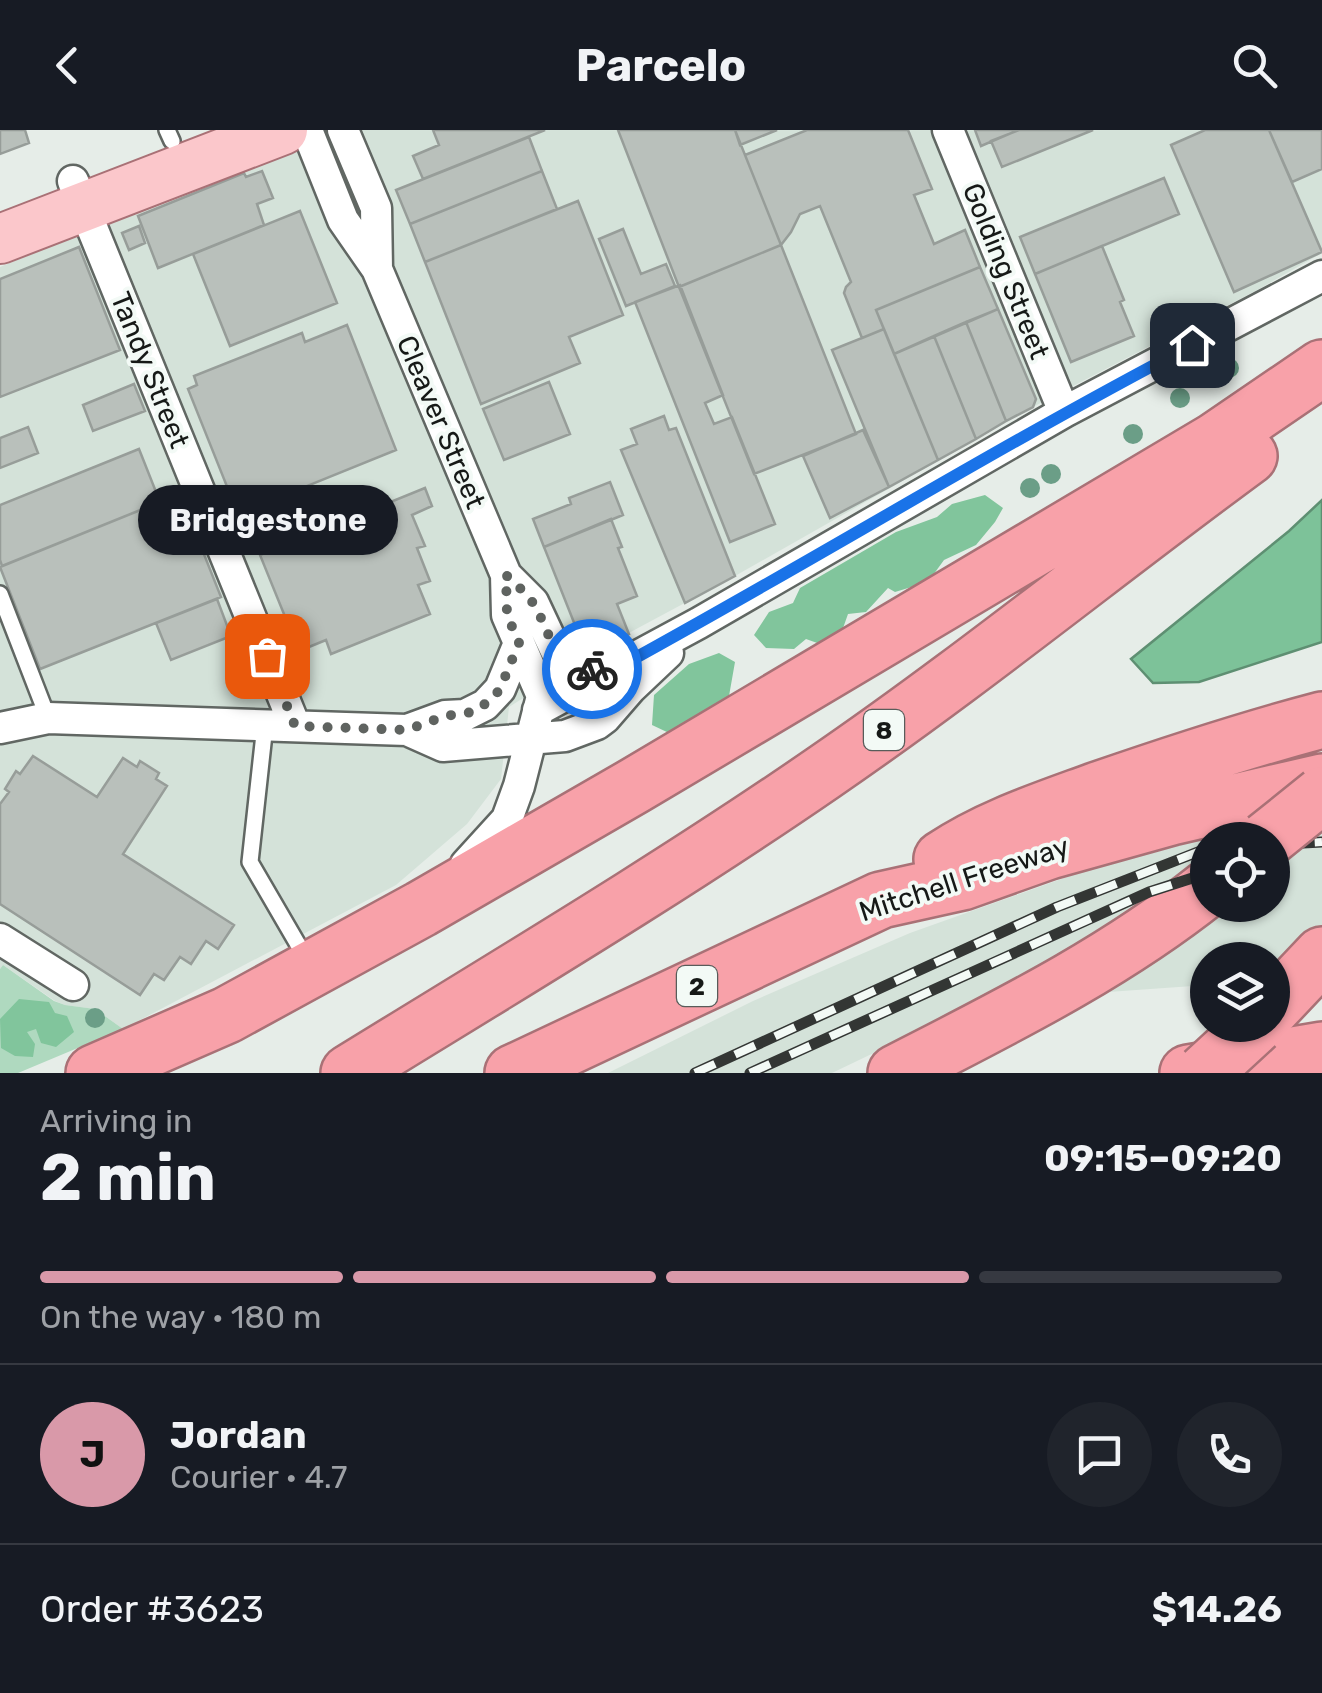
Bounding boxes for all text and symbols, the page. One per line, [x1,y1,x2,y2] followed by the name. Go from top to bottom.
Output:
[40,38,95,93] icon: back
[1227,38,1282,93] icon: search
[576,39,746,92] text: Parcelo
[956,178,1056,364] street label: Golding Street
[104,287,196,453] street label: Tandy Street
[1150,303,1235,388] pin
[1165,318,1220,373] icon: home
[390,330,492,514] street label: Cleaver Street
[137,486,397,556] callout: Bridgestone
[169,501,367,539] text: Bridgestone
[225,614,310,699] pin
[542,619,642,719] courier
[240,629,295,684] icon: bag
[565,642,620,697] icon: bike
[864,710,904,750] road number: 8
[1190,822,1290,1042] map controls
[1190,822,1290,922] button: locate
[855,830,1073,928] street label: Mitchell Freeway
[1190,942,1290,1042] button: layers
[677,966,717,1006] road number: 2
[40,1102,192,1140] text: Arriving in
[1044,1135,1282,1181] text: 09:15–09:20
[40,1139,216,1216] text: 2 min
[40,1298,321,1336] text: On the way · 180 m
[1047,1402,1152,1507] button: chat
[1177,1402,1282,1507] button: phone
[170,1412,307,1458] text: Jordan
[80,1431,105,1477] text: J
[170,1458,347,1496] text: Courier · 4.7
[40,1586,264,1632] text: Order #3623
[1152,1586,1282,1632] text: $14.26

